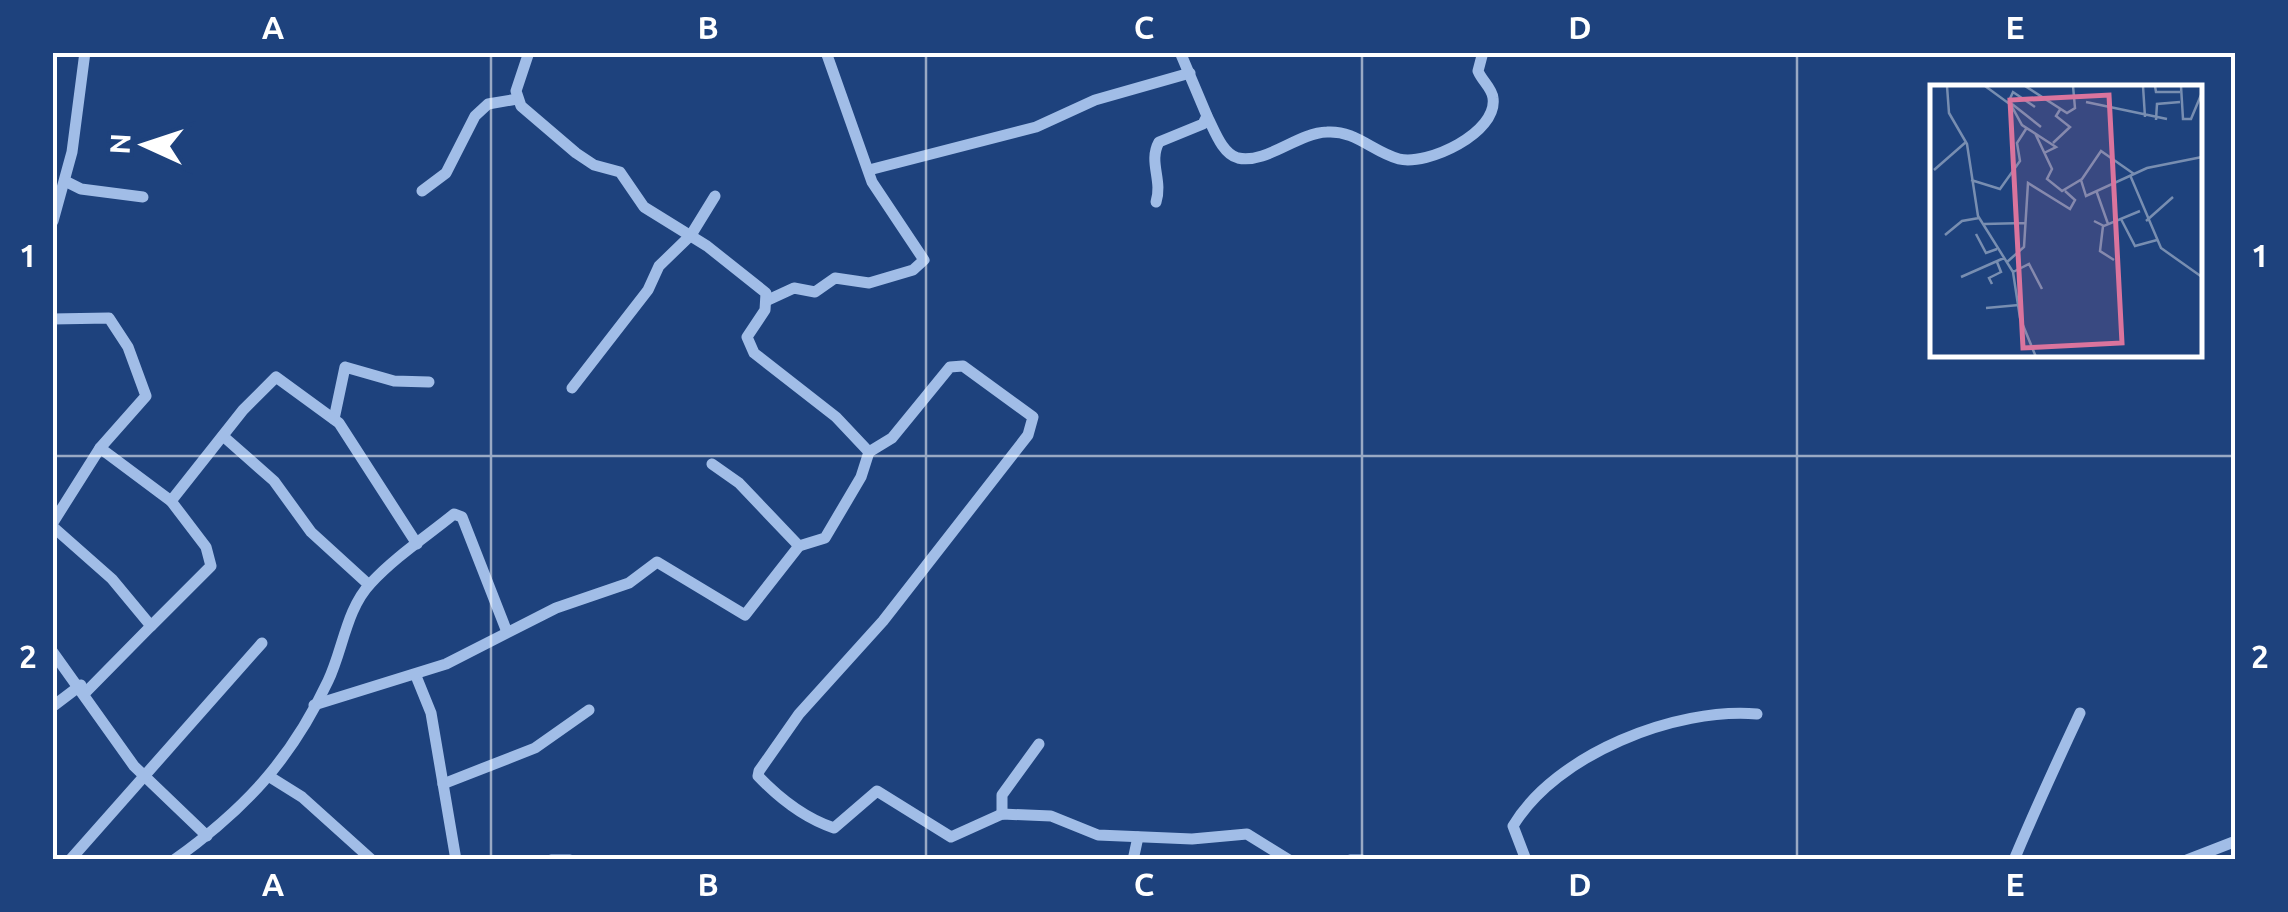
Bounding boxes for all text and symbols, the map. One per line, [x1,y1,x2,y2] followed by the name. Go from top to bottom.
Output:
[262,9,285,45] text: A
[697,9,719,45] text: B
[1134,9,1154,45] text: C
[1568,9,1592,45] text: D
[2005,9,2025,45] text: E
[1930,85,2203,358] inset map
[95,95,195,195] north arrow
[104,132,136,155] text: N
[19,237,37,273] text: 1
[2251,237,2269,273] text: 1
[19,638,37,674] text: 2
[2251,638,2269,674] text: 2
[262,866,285,902] text: A
[697,866,719,902] text: B
[1134,866,1154,902] text: C
[1568,866,1592,902] text: D
[2005,866,2025,902] text: E

